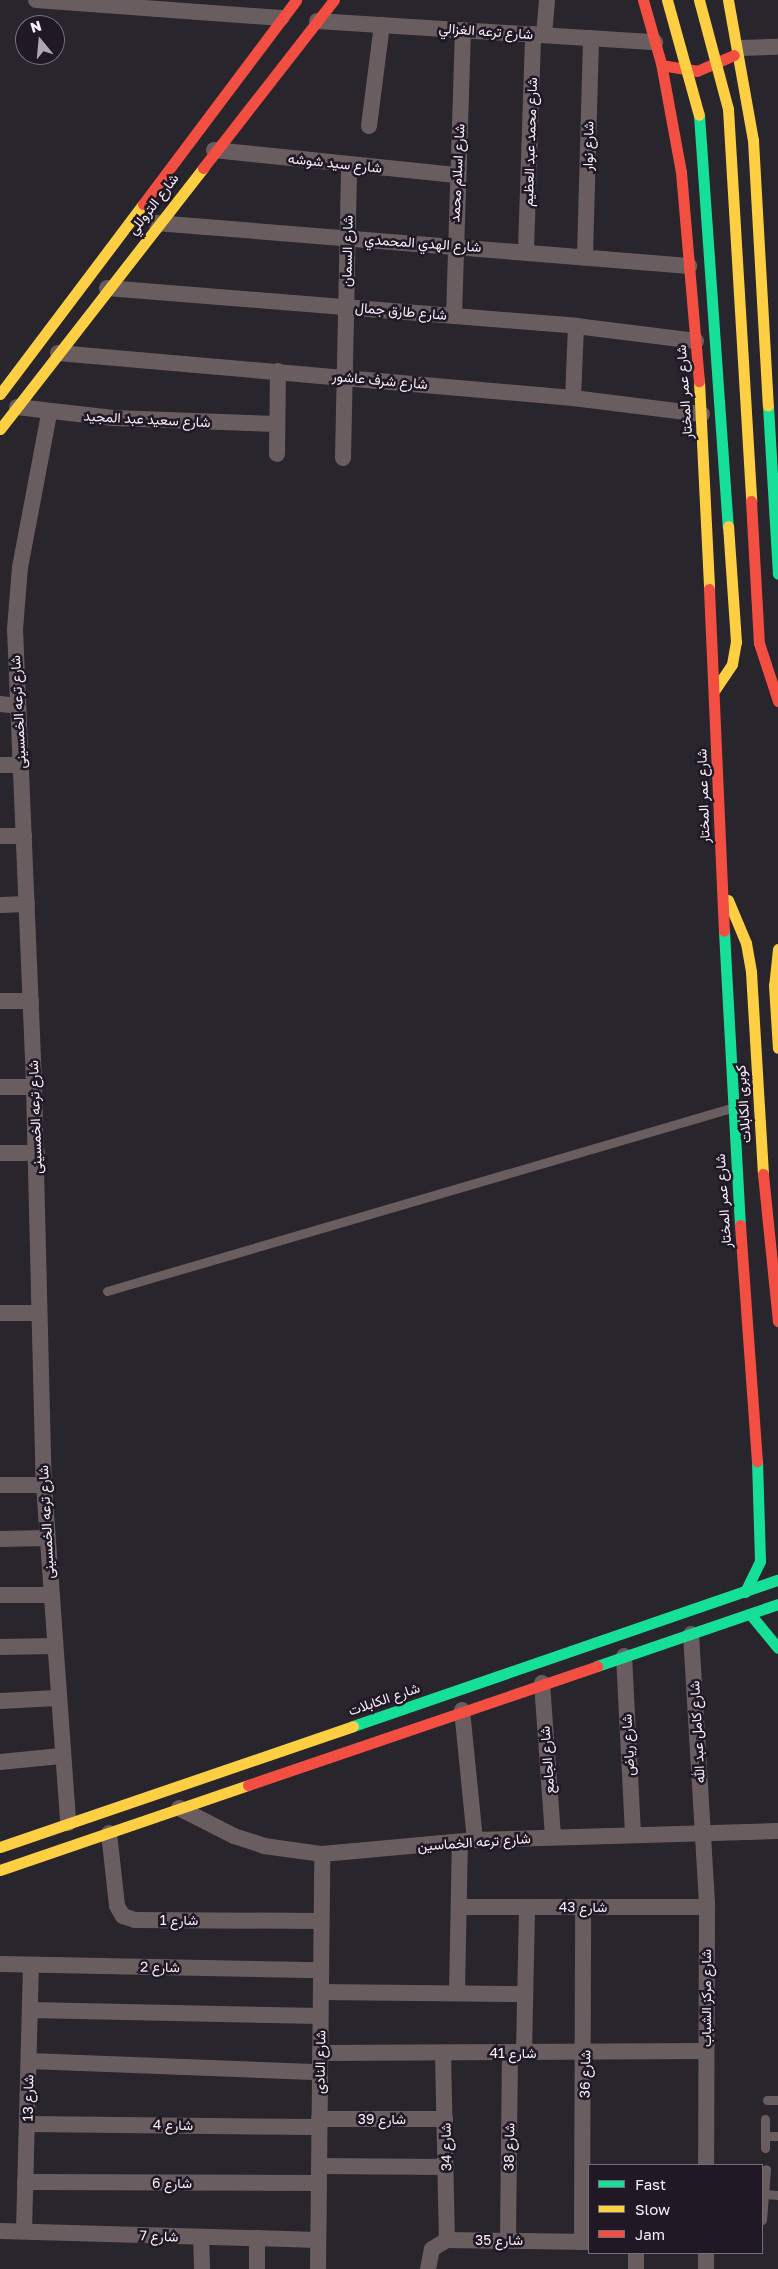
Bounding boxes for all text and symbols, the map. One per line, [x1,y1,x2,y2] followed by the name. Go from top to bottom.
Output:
[15,15,65,65] north arrow
[28,16,43,36] text: N
[438,19,534,43] street label: شارع ترعه الغزالي
[519,77,541,207] street label: شارع محمد عبد العظيم
[579,121,597,171] street label: شارع نوار
[446,123,468,223] street label: شارع اسلام محمد
[287,150,383,176] street label: شارع سيد شوشه
[124,170,182,238] street label: شارع التروللي
[338,215,356,287] street label: شارع السمان
[364,231,482,255] street label: شارع الهدي المحمدي
[354,299,448,323] street label: شارع طارق جمال
[672,344,696,440] street label: شارع عمر المختار
[332,367,428,393] street label: شارع شرف عاشور
[83,407,211,431] street label: شارع سعيد عبد المجيد
[7,655,29,769] street label: شارع ترعه الخمسينى
[693,748,713,844] street label: شارع عمر المختار
[25,1060,45,1174] street label: شارع ترعه الخمسينى
[732,1064,754,1144] street label: كوبرى الكابلات
[711,1153,735,1249] street label: شارع عمر المختار
[35,1465,57,1579] street label: شارع ترعه الخمسينى
[346,1679,422,1719] street label: شارع الكابلات
[686,1680,708,1784] street label: شارع كامل عبد الله
[618,1714,638,1776] street label: شارع رياض
[536,1725,558,1795] street label: شارع الجامع
[417,1830,531,1854] street label: شارع ترعه الخماسين
[559,1899,607,1915] street label: شارع 43
[160,1912,198,1928] street label: شارع 1
[698,1949,714,2047] street label: شارع مركز الشباب
[140,1958,180,1976] street label: شارع 2
[311,2030,329,2094] street label: شارع النادى
[490,2045,536,2061] street label: شارع 41
[576,2050,594,2098] street label: شارع 36
[19,2075,37,2121] street label: شارع 13
[358,2111,406,2127] street label: شارع 39
[153,2116,193,2134] street label: شارع 4
[437,2123,455,2171] street label: شارع 34
[500,2123,518,2171] street label: شارع 38
[588,2164,763,2254] legend
[152,2175,192,2191] street label: شارع 6
[635,2175,666,2193] text: Fast
[635,2200,670,2218] text: Slow
[635,2225,665,2243] text: Jam
[139,2227,179,2245] street label: شارع 7
[475,2232,523,2248] street label: شارع 35

